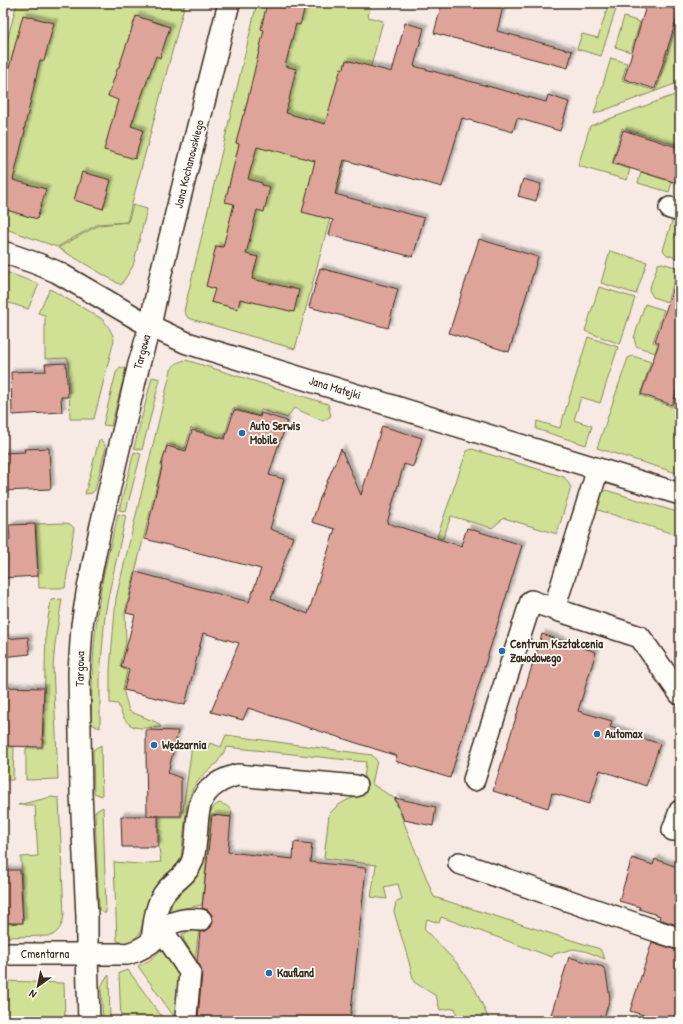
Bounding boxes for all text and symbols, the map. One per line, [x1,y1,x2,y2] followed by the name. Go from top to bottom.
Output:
[169,118,208,210] street label: Jana Kochanowskiego
[129,332,154,371] street label: Targowa
[307,372,363,403] street label: Jana Matejki
[250,417,301,448] place label: Auto Serwis Mobile
[237,428,247,438] marker: Auto Serwis Mobile
[510,635,603,667] place label: Centrum Kształcenia Zawodowego
[497,646,507,656] marker: Centrum Kształcenia Zawodowego
[71,651,88,687] street label: Targowa
[605,725,643,742] place label: Automax
[592,729,602,739] marker: Automax
[162,736,206,753] place label: Wędzarnia
[149,740,159,750] marker: Wędzarnia
[21,945,70,962] street label: Cmentarna
[277,964,314,981] place label: Kaufland
[18,966,58,1006] north arrow
[264,968,274,978] marker: Kaufland
[26,987,39,1002] text: N

